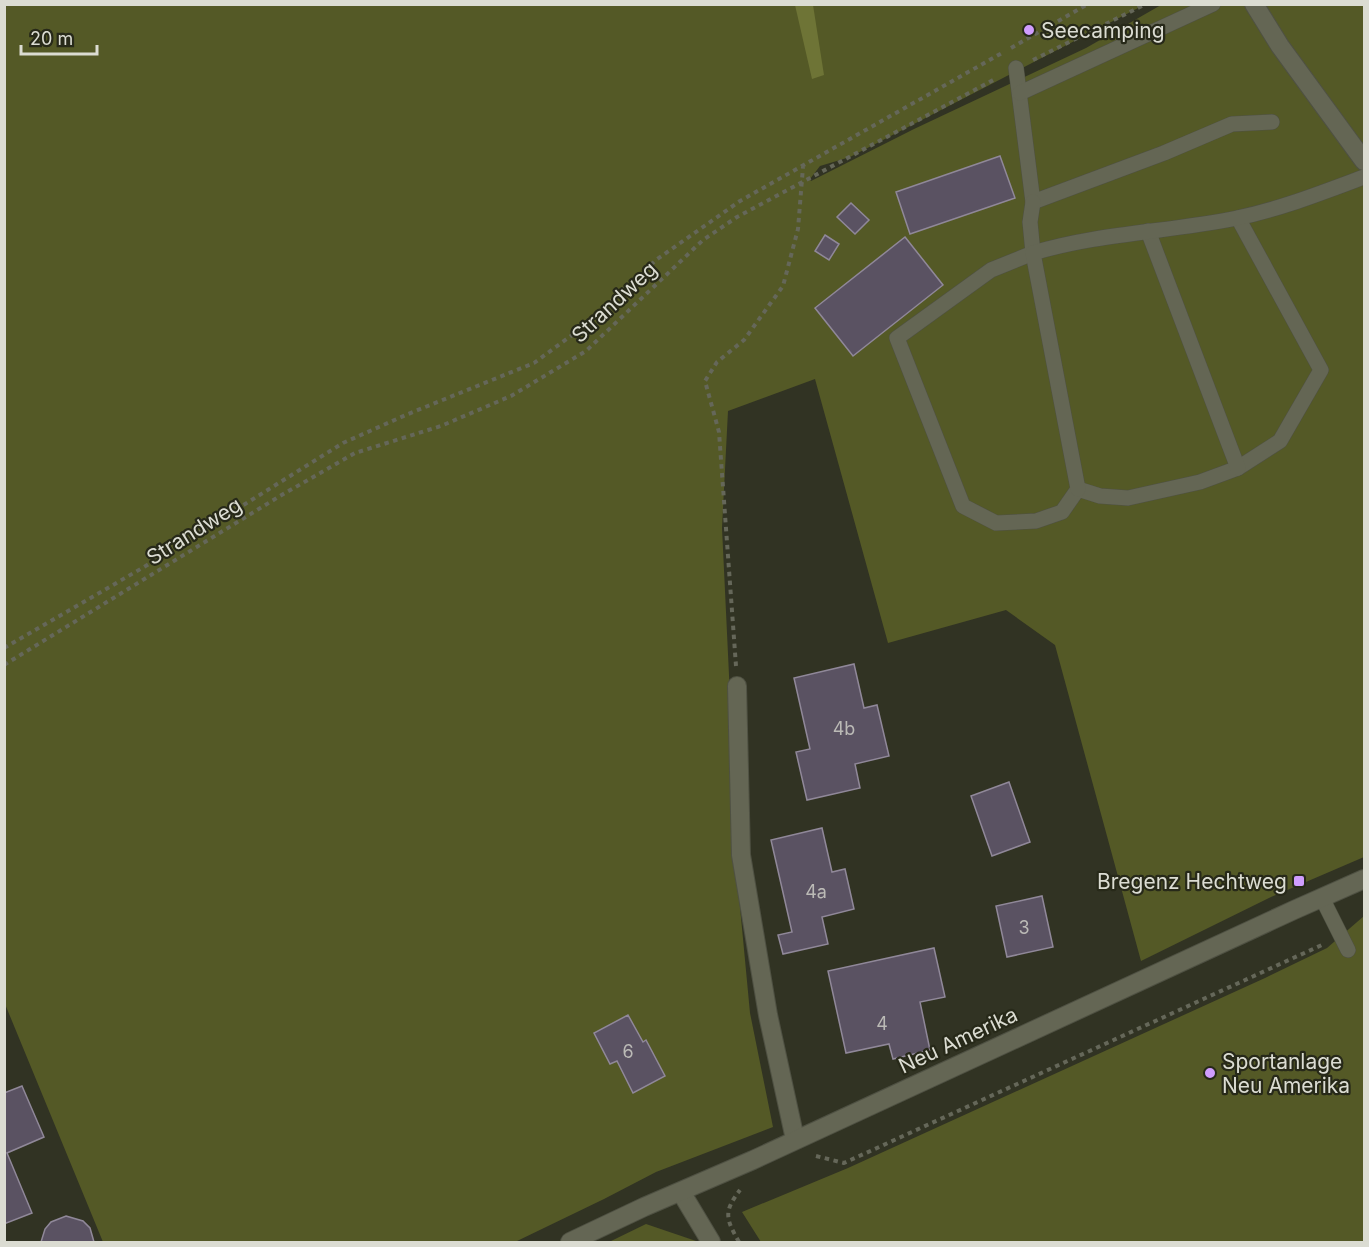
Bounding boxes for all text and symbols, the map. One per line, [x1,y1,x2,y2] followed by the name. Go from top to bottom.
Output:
[21,18,98,56] scale bar
[1041,18,1165,43] place label: Seecamping
[1022,23,1036,37] marker: Seecamping
[30,28,73,49] text: 20 m
[566,256,662,348] street label: Strandweg
[142,492,246,570] street label: Strandweg
[833,718,855,739] house number: 4b
[1097,869,1287,894] place label: Bregenz Hechtweg
[1292,874,1306,888] marker: Bregenz Hechtweg
[805,881,827,902] house number: 4a
[1018,917,1030,938] house number: 3
[895,1002,1021,1078] street label: Neu Amerika
[876,1013,888,1034] house number: 4
[622,1041,634,1062] house number: 6
[1222,1049,1350,1098] place label: Sportanlage Neu Amerika
[1203,1066,1217,1080] marker: Sportanlage Neu Amerika

